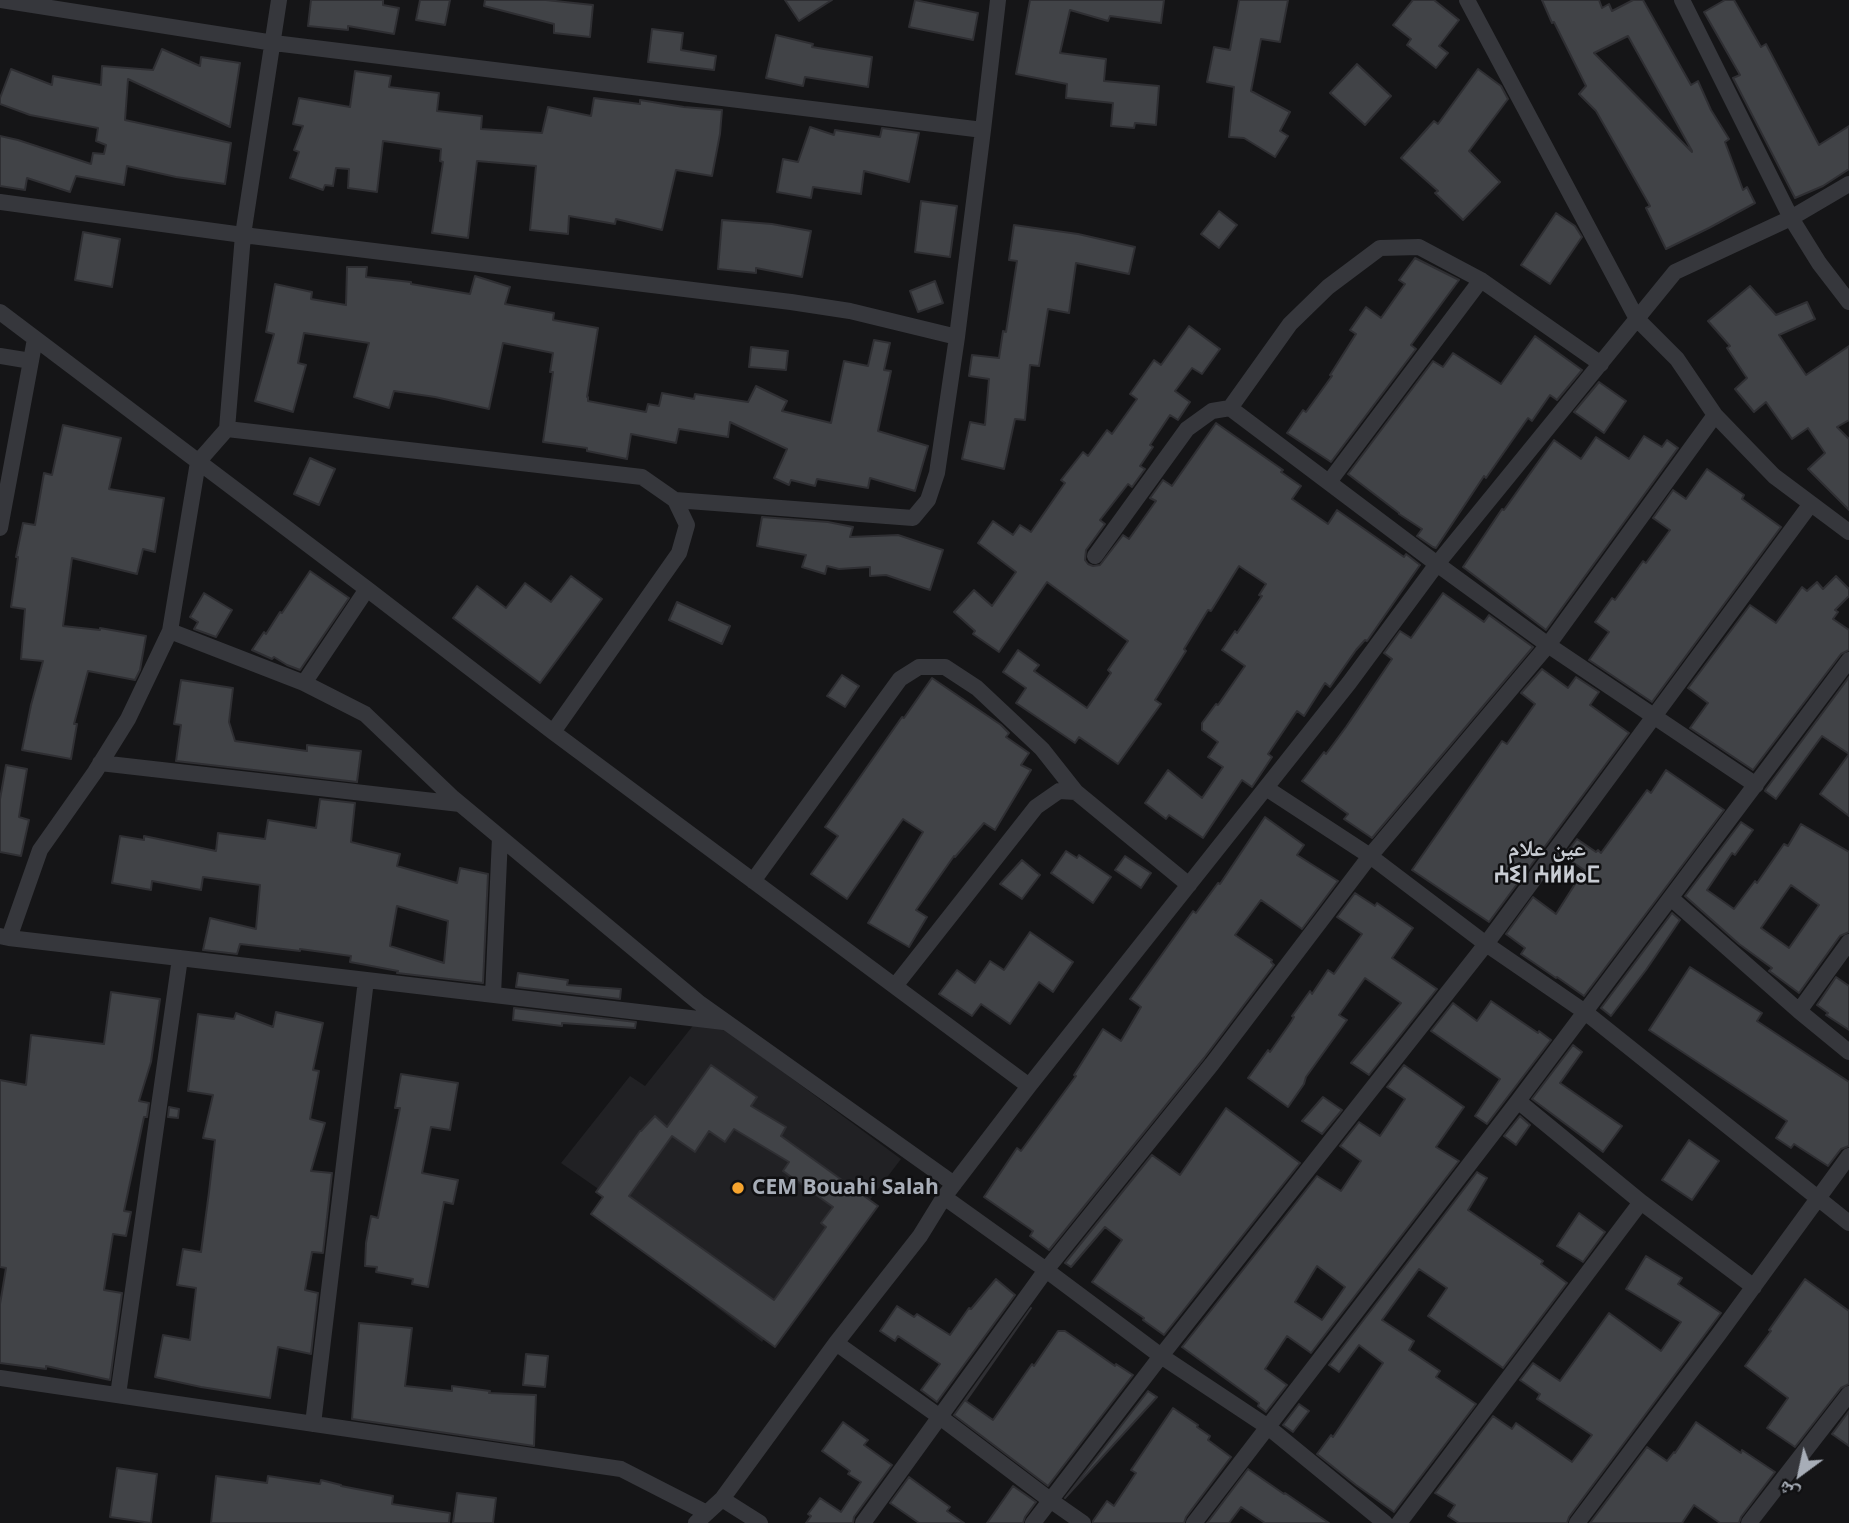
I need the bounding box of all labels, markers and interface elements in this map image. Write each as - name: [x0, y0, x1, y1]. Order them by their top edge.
- district label: عين علام ⵄⵉⵏ ⵄⵍⵍⴰⵎ: [1494, 835, 1600, 889]
- place label: CEM Bouahi Salah: [752, 1175, 939, 1201]
- marker: CEM Bouahi Salah: [730, 1180, 746, 1196]
- north arrow: [1765, 1439, 1835, 1509]
- text: ش: [1773, 1475, 1804, 1508]

